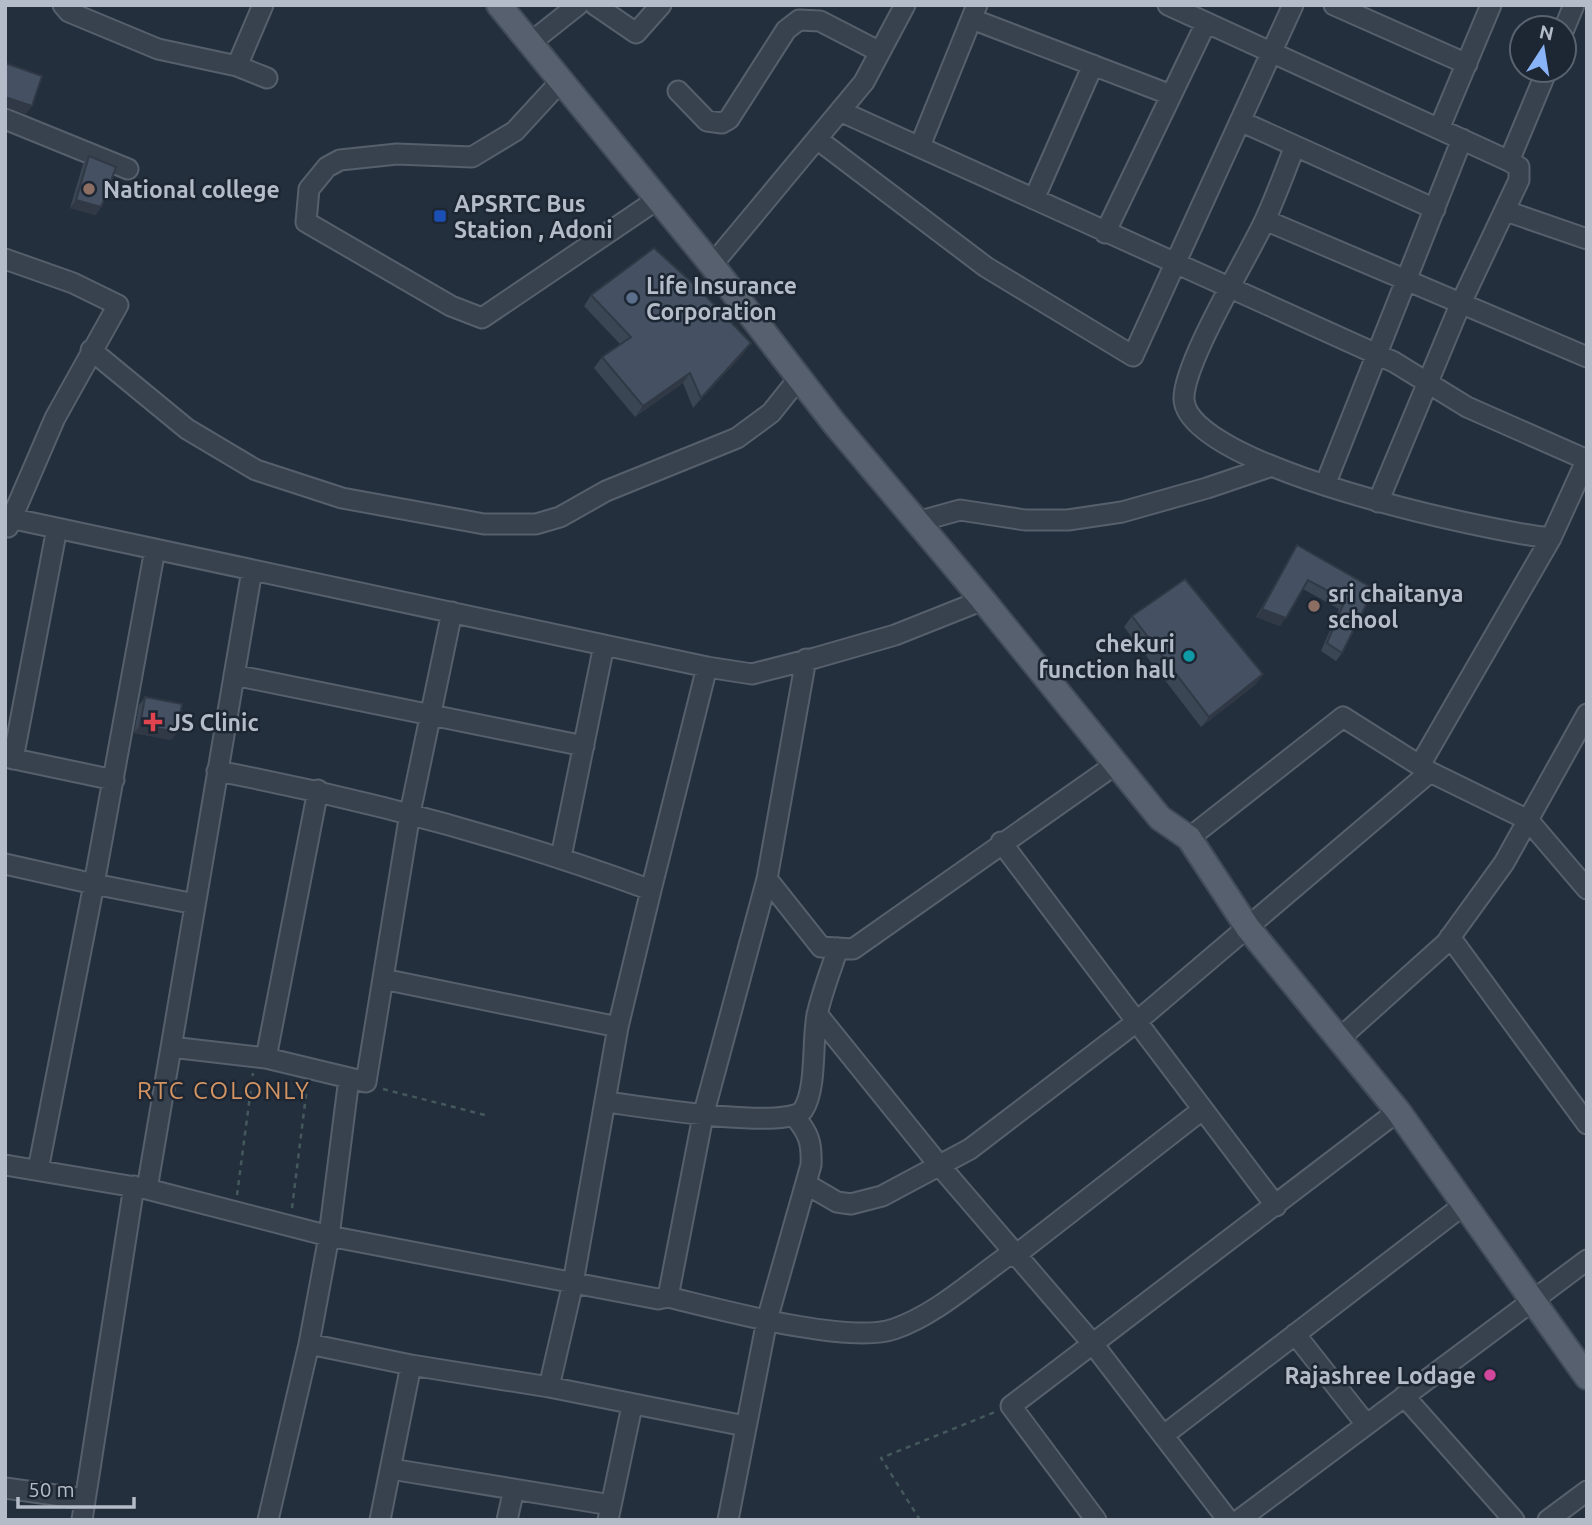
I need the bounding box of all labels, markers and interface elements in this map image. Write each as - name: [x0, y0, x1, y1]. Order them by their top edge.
- north arrow: [1508, 14, 1578, 84]
- text: N: [1537, 20, 1556, 45]
- place label: National college: [103, 177, 280, 202]
- marker: National college: [81, 181, 97, 197]
- place label: APSRTC Bus Station , Adoni: [454, 191, 613, 243]
- marker: APSRTC Bus Station , Adoni: [432, 208, 448, 224]
- place label: Life Insurance Corporation: [646, 273, 797, 324]
- marker: Life Insurance Corporation: [624, 290, 640, 306]
- place label: sri chaitanya school: [1328, 581, 1464, 632]
- marker: sri chaitanya school: [1306, 598, 1322, 614]
- place label: chekuri function hall: [1038, 631, 1175, 682]
- marker: chekuri function hall: [1181, 648, 1197, 664]
- place label: JS Clinic: [169, 710, 259, 735]
- marker: JS Clinic: [143, 712, 163, 732]
- district label: RTC COLONLY: [137, 1077, 311, 1104]
- place label: Rajashree Lodage: [1285, 1363, 1476, 1388]
- marker: Rajashree Lodage: [1482, 1367, 1498, 1383]
- scale bar: [18, 1466, 133, 1510]
- text: 50 m: [28, 1477, 75, 1501]

